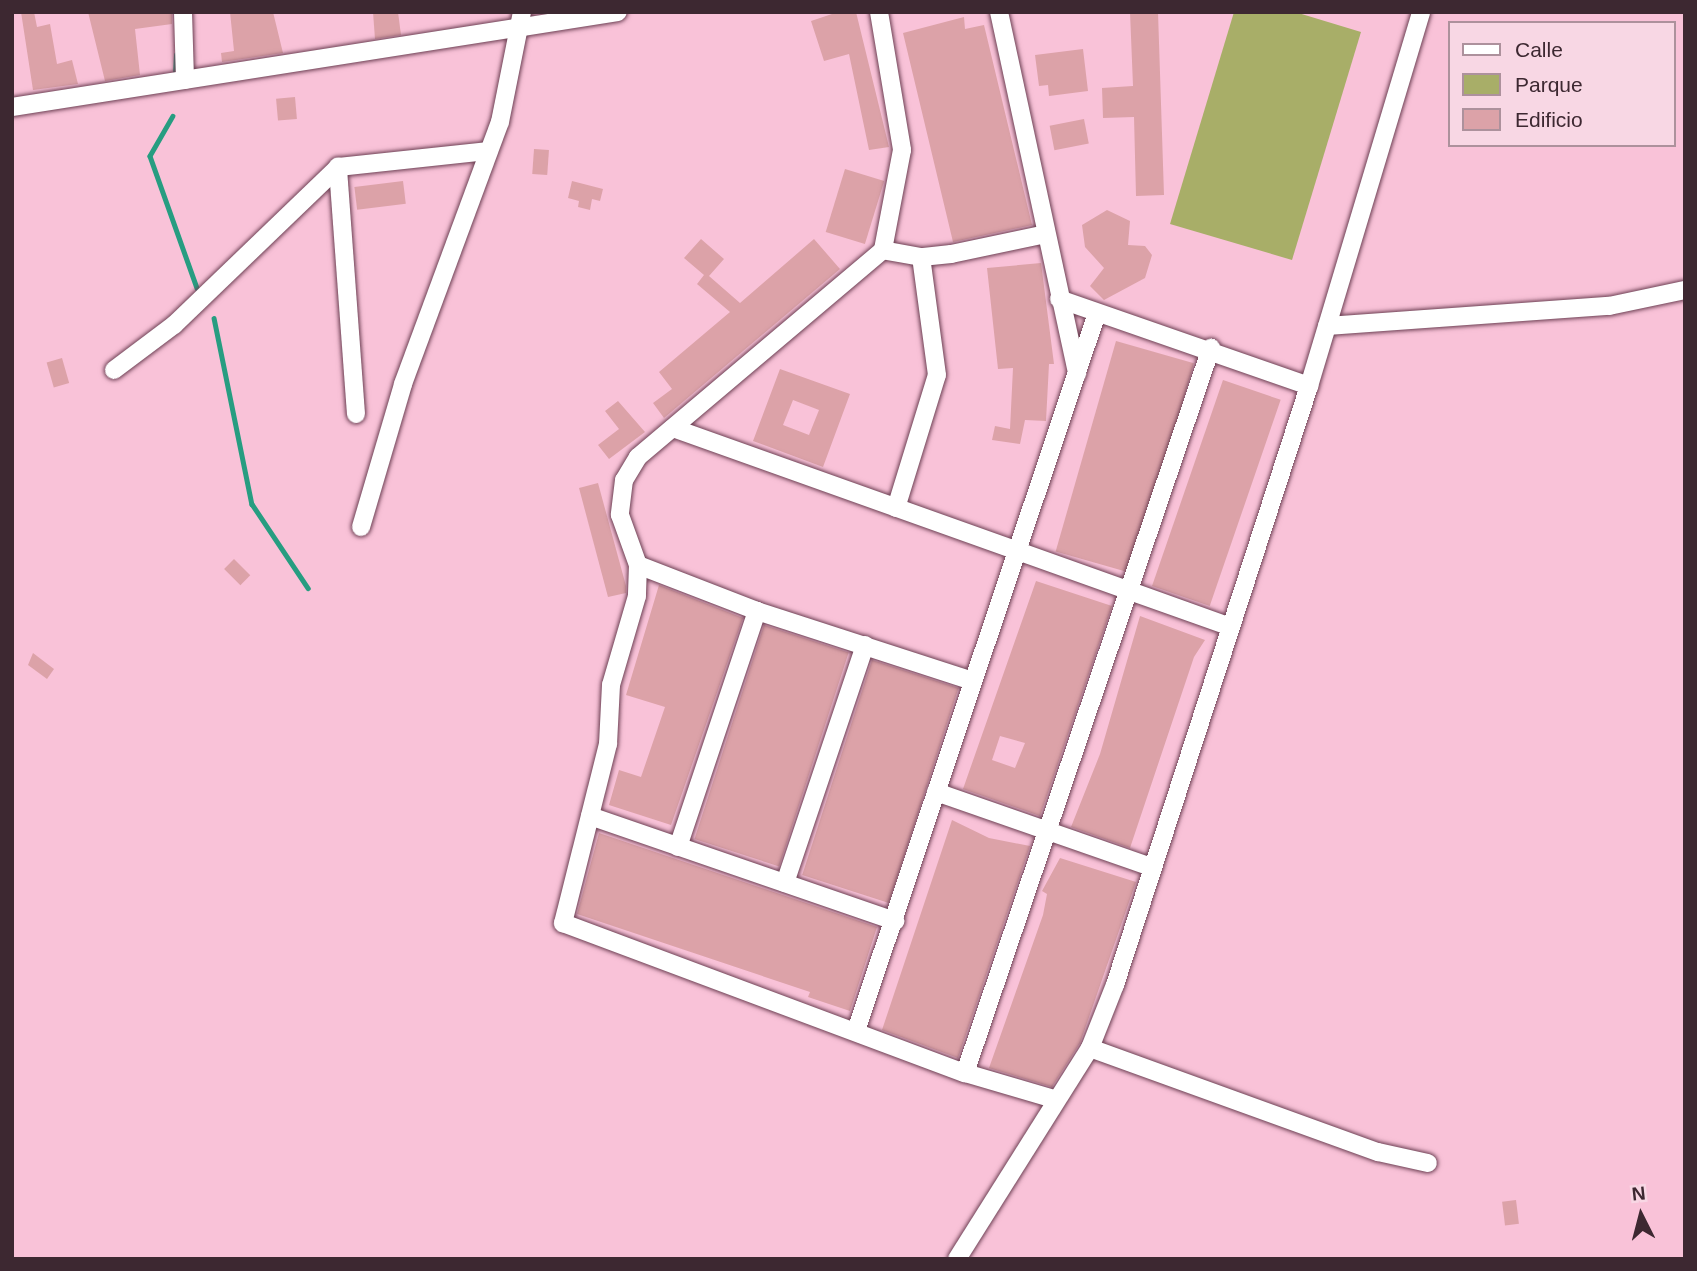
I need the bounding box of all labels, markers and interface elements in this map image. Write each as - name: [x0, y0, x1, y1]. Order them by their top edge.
- legend: [1448, 21, 1676, 147]
- text: Calle: [1515, 38, 1563, 61]
- text: Parque: [1515, 73, 1583, 96]
- text: Edificio: [1515, 108, 1583, 131]
- north arrow: [1606, 1180, 1676, 1250]
- text: N: [1631, 1182, 1647, 1205]

